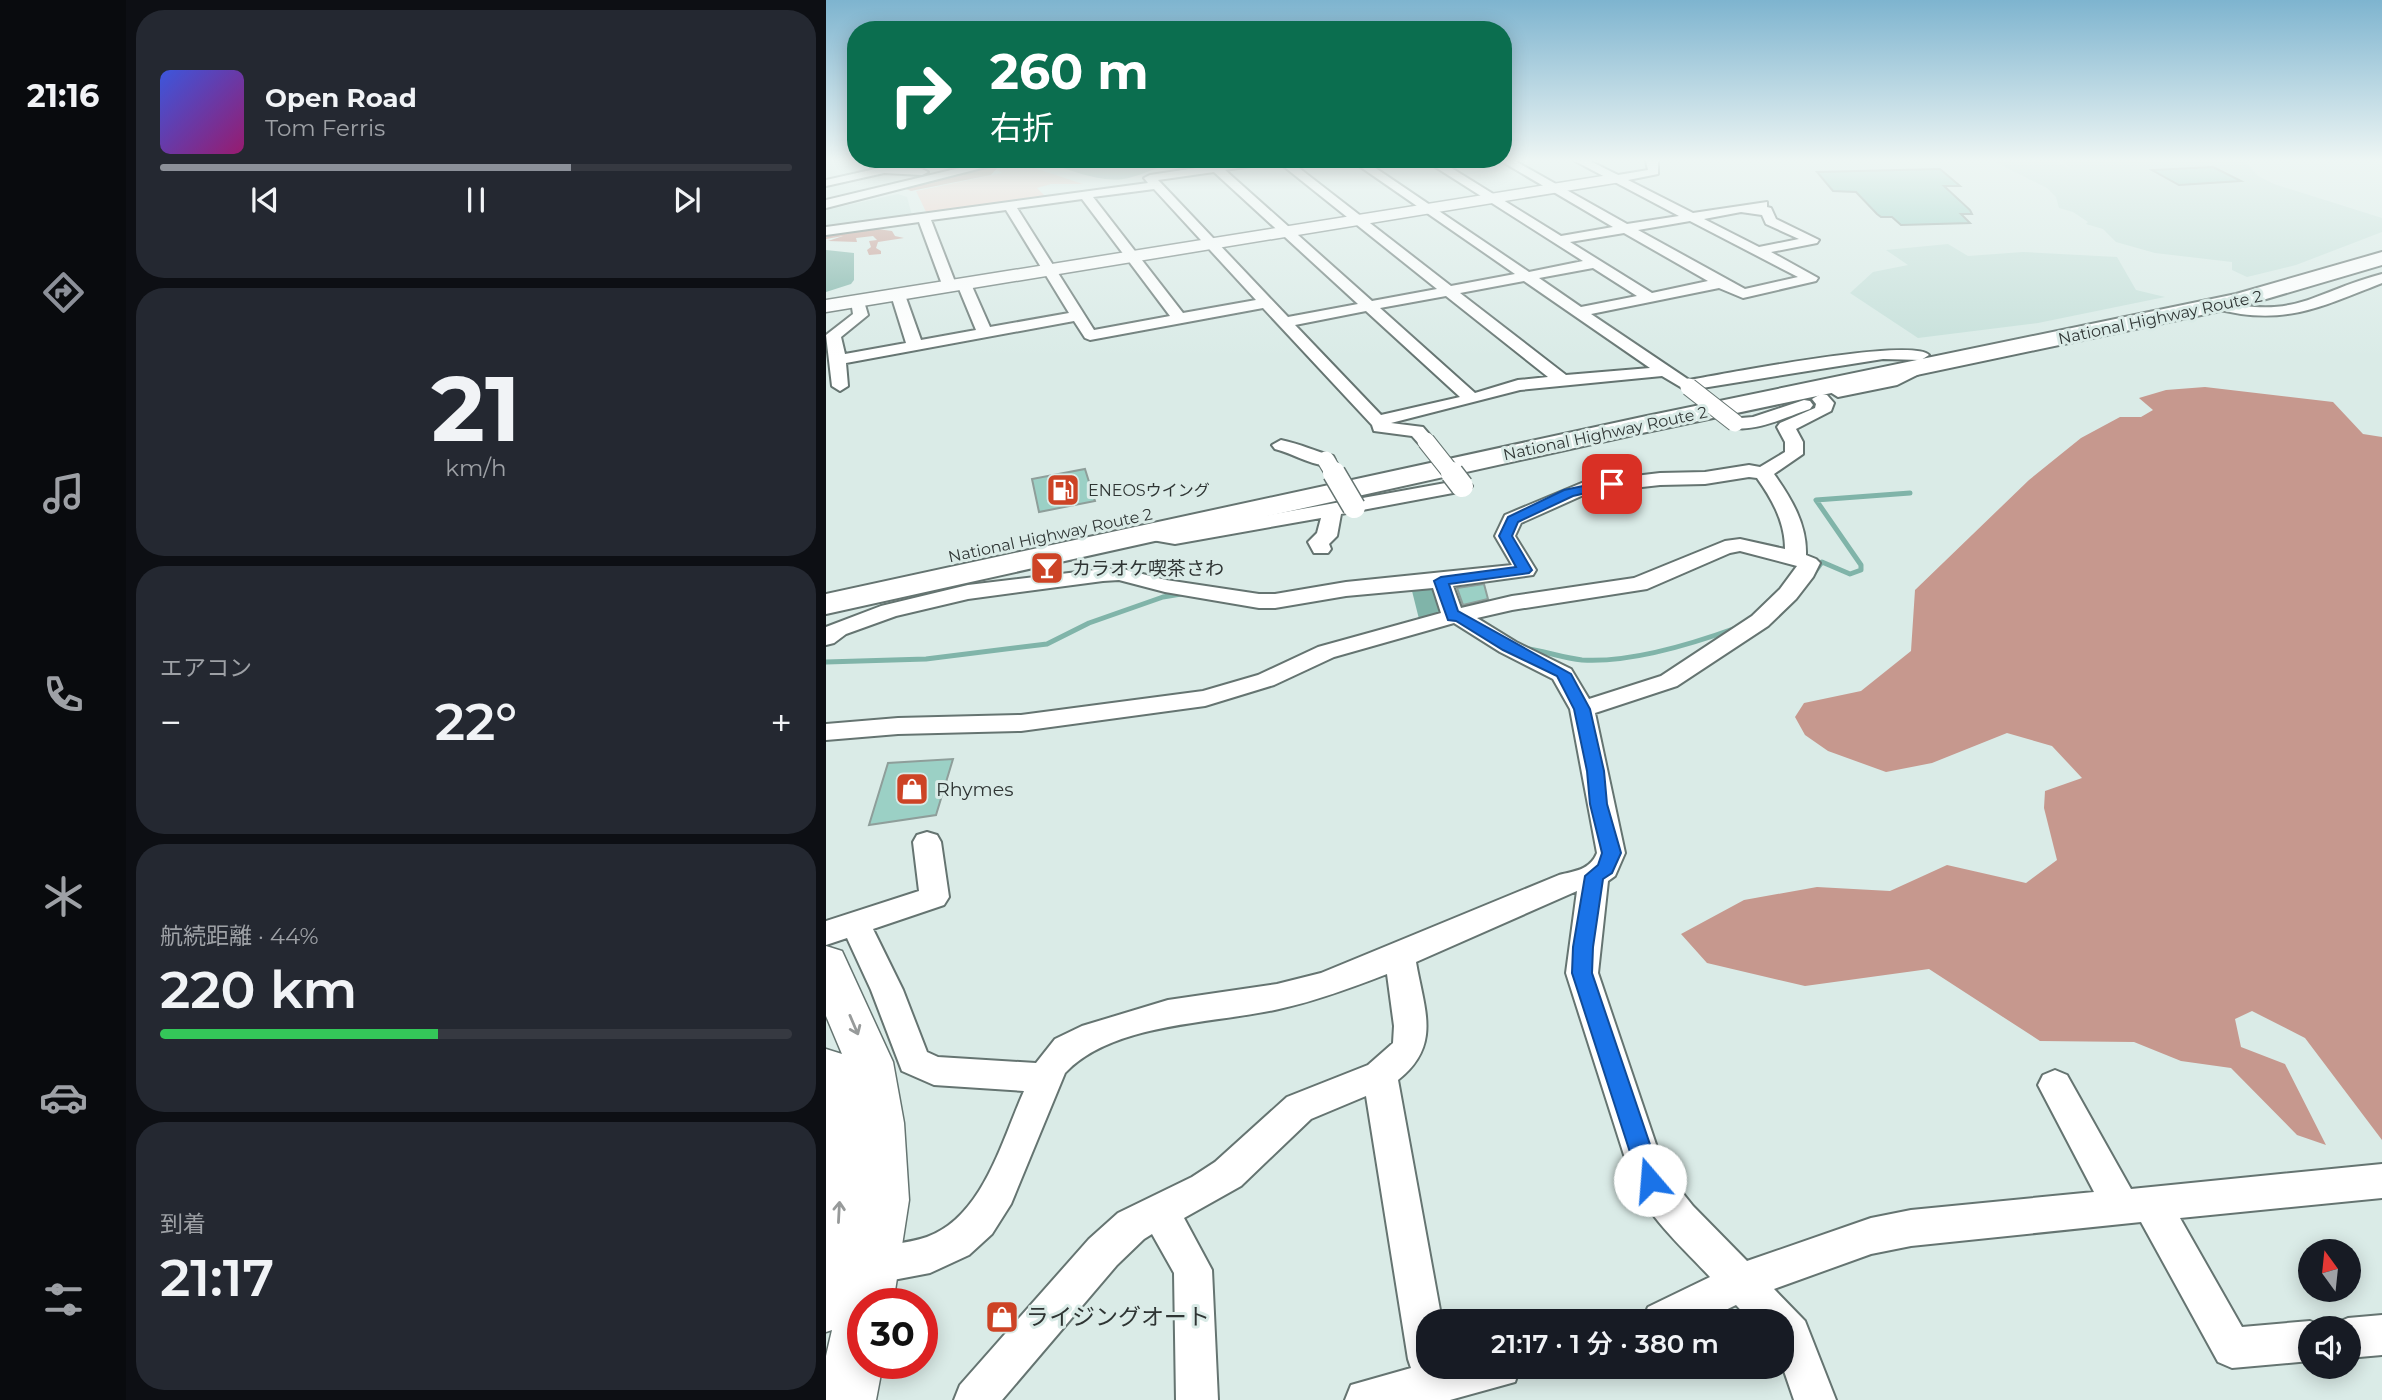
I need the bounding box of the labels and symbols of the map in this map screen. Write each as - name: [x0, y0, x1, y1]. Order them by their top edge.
- street label: National Highway Route 2: [2056, 287, 2264, 348]
- street label: National Highway Route 2: [1501, 403, 1709, 464]
- pin: [1582, 454, 1642, 514]
- fuel station icon: ENEOSウイング: [1044, 471, 1082, 509]
- place label: ENEOSウイング: [1088, 481, 1210, 500]
- street label: National Highway Route 2: [946, 505, 1154, 566]
- bar icon: カラオケ喫茶さわ: [1028, 549, 1066, 587]
- place label: カラオケ喫茶さわ: [1072, 557, 1224, 580]
- shop icon: Rhymes: [893, 770, 931, 808]
- place label: Rhymes: [936, 778, 1013, 801]
- one-way arrow: [848, 1014, 861, 1035]
- position arrow: [1613, 1143, 1687, 1217]
- one-way arrow: [833, 1201, 846, 1224]
- north arrow: [2298, 1239, 2361, 1302]
- speed limit sign: 30: [847, 1288, 938, 1379]
- shop icon: ライジングオート: [983, 1298, 1021, 1336]
- place label: ライジングオート: [1026, 1303, 1210, 1331]

